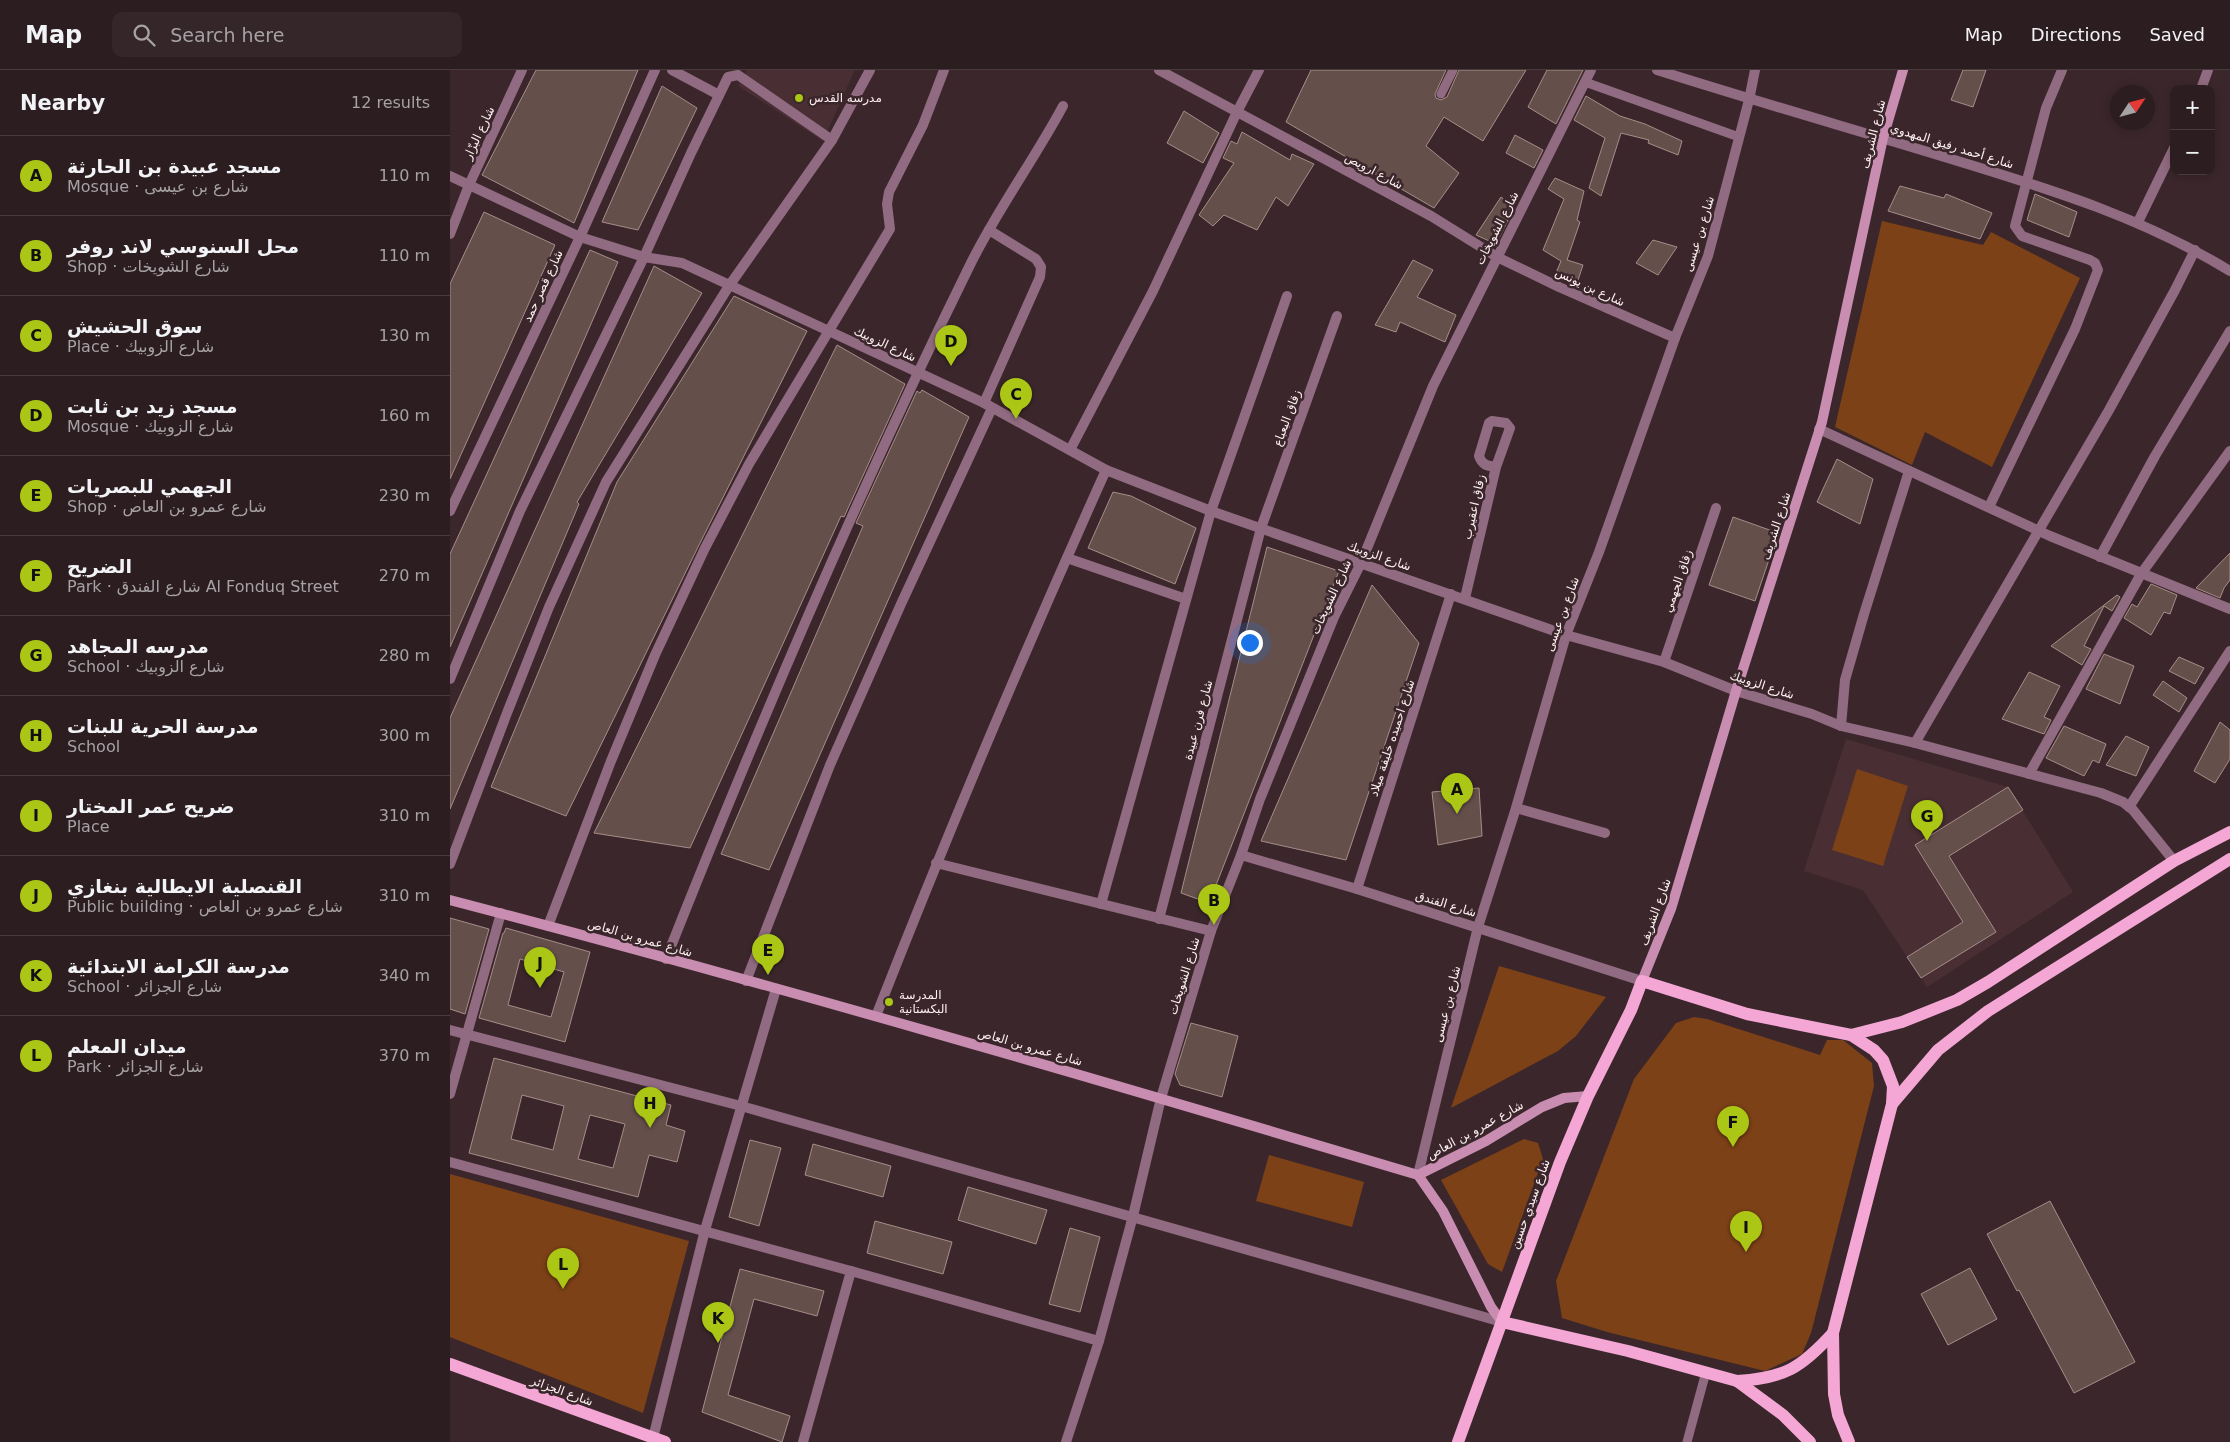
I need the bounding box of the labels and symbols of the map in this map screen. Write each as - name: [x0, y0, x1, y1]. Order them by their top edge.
- north arrow: [2110, 85, 2155, 130]
- place label: مدرسه القدس: [809, 91, 882, 106]
- marker: مدرسه القدس: [793, 92, 805, 104]
- street label: شارع الشريف: [1858, 98, 1889, 170]
- street label: شارع البزّار: [460, 104, 498, 163]
- street label: شارع أحمد رفيق المهدوي: [1888, 120, 2016, 172]
- street label: شارع ارويص: [1342, 150, 1405, 193]
- street label: شارع الشويخات: [1473, 189, 1522, 267]
- street label: شارع بن عيسى: [1681, 195, 1718, 274]
- street label: شارع قصر حمد: [520, 248, 567, 325]
- street label: شارع بن يونس: [1553, 265, 1627, 310]
- street label: شارع الزوبيك: [851, 324, 918, 365]
- pin: D: [935, 325, 967, 366]
- pin: C: [1000, 378, 1032, 419]
- street label: زقاق البعباع: [1270, 388, 1305, 449]
- street label: زقاق اعقيرب: [1460, 473, 1489, 541]
- street label: شارع الشريف: [1758, 490, 1795, 562]
- street label: شارع الزوبيك: [1345, 538, 1413, 574]
- street label: زقاق الجهمي: [1661, 548, 1696, 615]
- street label: شارع الشويخات: [1308, 558, 1355, 637]
- street label: شارع بن عيسى: [1542, 575, 1583, 654]
- your location: [1237, 630, 1263, 656]
- street label: شارع الزوبيك: [1728, 668, 1796, 703]
- street label: شارع فرن عبيدة: [1181, 678, 1216, 762]
- street label: شارع احميده خليفة ميلاد: [1366, 678, 1418, 799]
- pin: A: [1441, 773, 1473, 814]
- pin: G: [1911, 800, 1943, 841]
- street label: شارع الشريف: [1636, 876, 1675, 948]
- pin: B: [1198, 884, 1230, 925]
- street label: شارع الفندق: [1414, 888, 1478, 921]
- street label: شارع عمرو بن العاص: [586, 916, 694, 961]
- pin: E: [752, 934, 784, 975]
- street label: شارع الشويخات: [1166, 935, 1203, 1017]
- pin: J: [524, 947, 556, 988]
- street label: شارع بن عيسى: [1431, 964, 1464, 1044]
- place label: المدرسة البكستانية: [899, 988, 948, 1016]
- marker: المدرسة البكستانية: [883, 996, 895, 1008]
- street label: شارع عمرو بن العاص: [976, 1025, 1084, 1070]
- pin: H: [634, 1087, 666, 1128]
- street label: شارع عمرو بن العاص: [1424, 1098, 1526, 1163]
- pin: F: [1717, 1106, 1749, 1147]
- street label: شارع سيدي حسين: [1507, 1157, 1554, 1251]
- pin: I: [1730, 1211, 1762, 1252]
- pin: L: [547, 1248, 579, 1289]
- pin: K: [702, 1302, 734, 1343]
- street label: شارع الجزائر: [528, 1373, 595, 1410]

